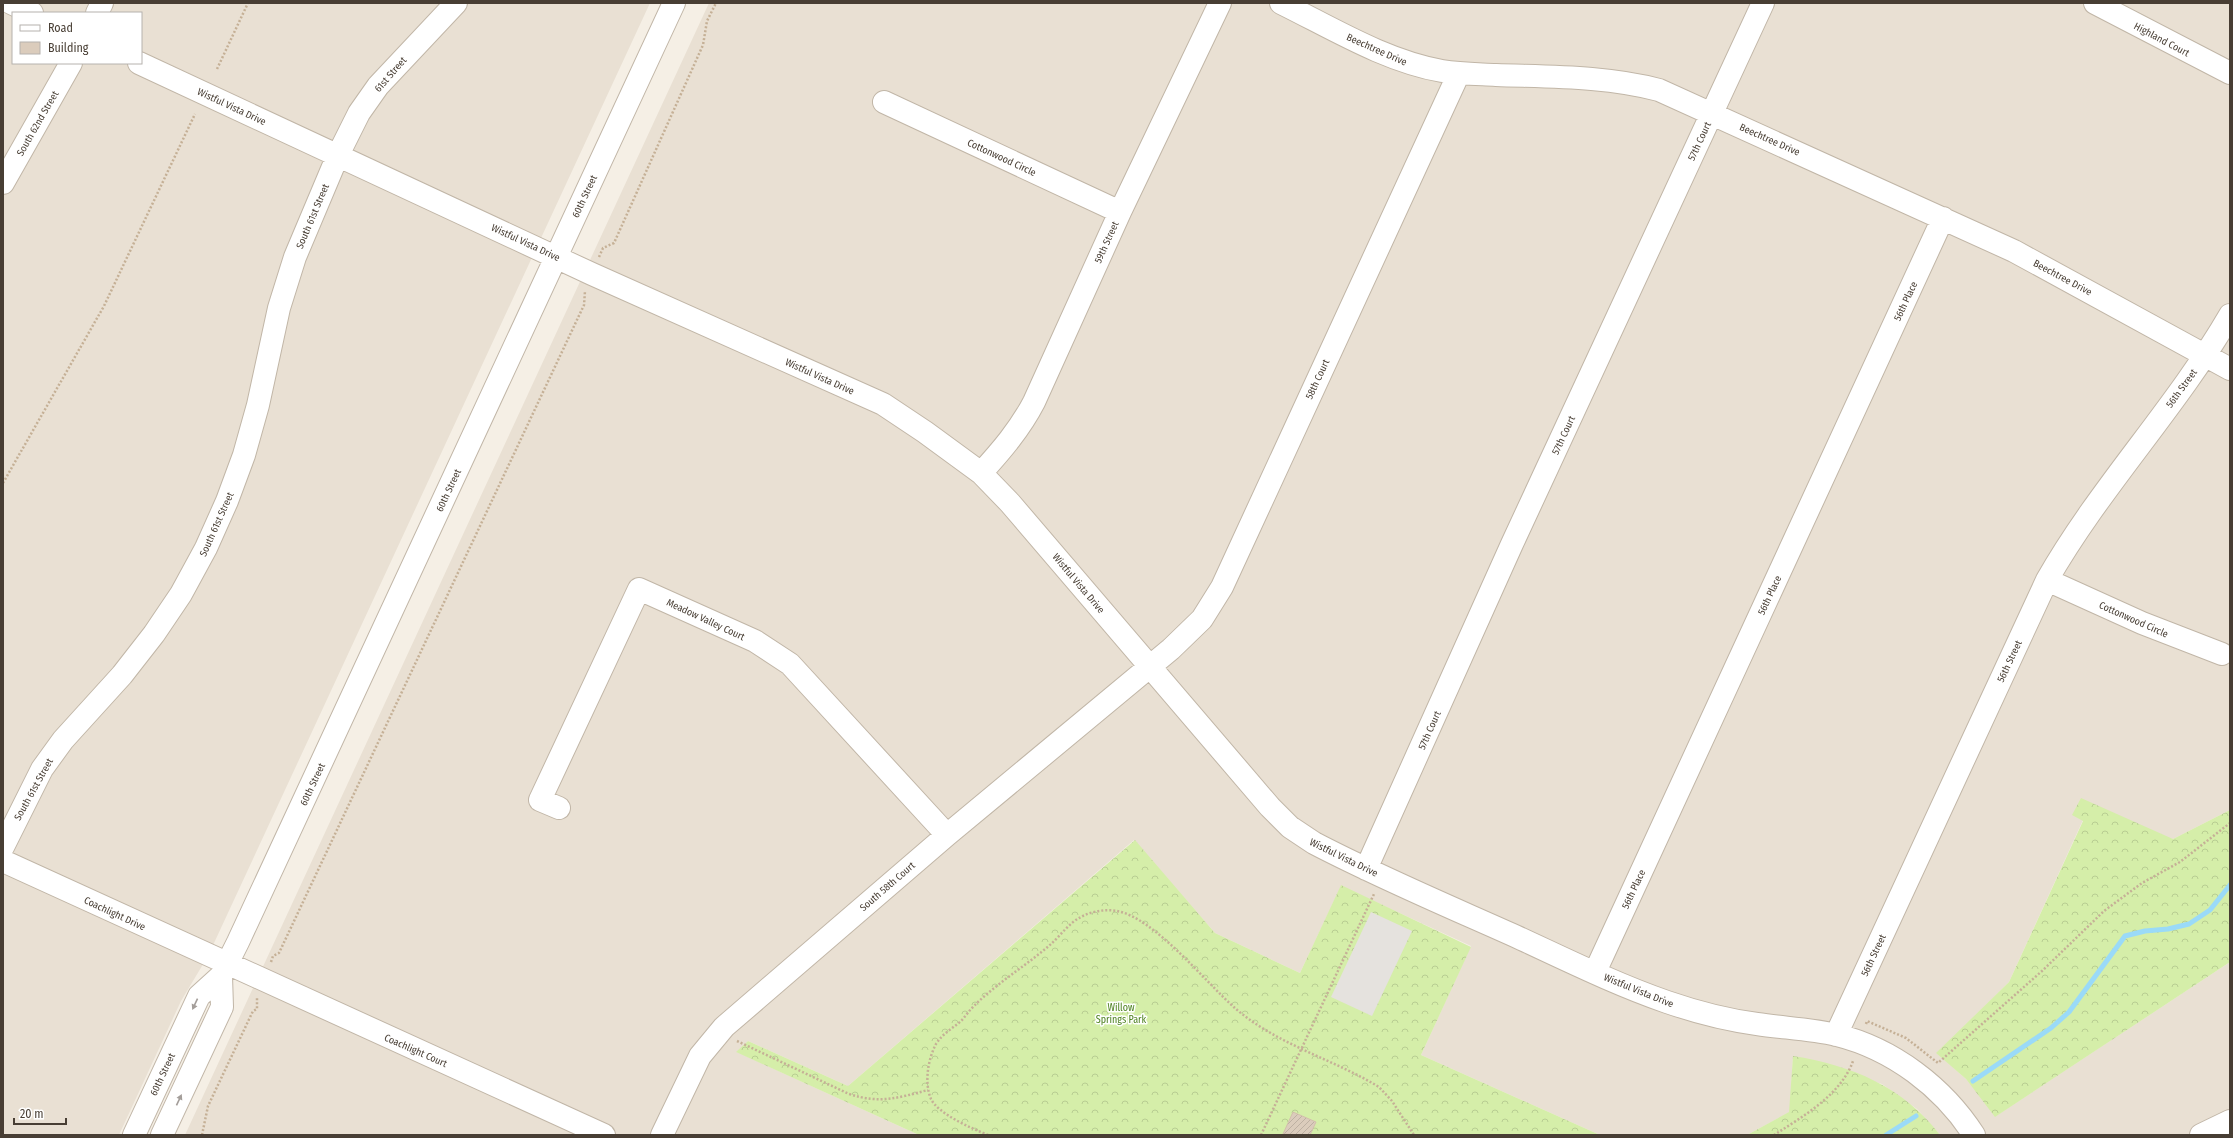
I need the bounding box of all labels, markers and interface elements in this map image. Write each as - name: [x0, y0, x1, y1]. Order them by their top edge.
- legend: [12, 12, 142, 64]
- street label: Highland Court: [2132, 20, 2192, 60]
- text: Road: [48, 21, 73, 35]
- street label: Beechtree Drive: [1345, 31, 1409, 69]
- text: Building: [48, 41, 89, 55]
- street label: 61st Street: [372, 54, 410, 95]
- street label: Wistful Vista Drive: [195, 86, 268, 128]
- street label: South 62nd Street: [14, 88, 62, 158]
- street label: 57th Court: [1686, 119, 1714, 163]
- street label: Beechtree Drive: [1738, 121, 1802, 159]
- street label: Cottonwood Circle: [965, 137, 1038, 179]
- street label: 60th Street: [570, 173, 600, 220]
- street label: South 61st Street: [294, 182, 332, 251]
- street label: 59th Street: [1092, 219, 1122, 265]
- street label: Wistful Vista Drive: [489, 222, 562, 264]
- street label: Beechtree Drive: [2031, 257, 2094, 298]
- street label: 56th Place: [1892, 280, 1920, 323]
- street label: Wistful Vista Drive: [783, 356, 856, 398]
- street label: 58th Court: [1303, 357, 1333, 401]
- street label: 56th Street: [2164, 366, 2200, 410]
- street label: 57th Court: [1550, 413, 1578, 457]
- street label: 60th Street: [434, 467, 464, 514]
- street label: South 61st Street: [197, 490, 237, 558]
- street label: Wistful Vista Drive: [1050, 551, 1107, 616]
- street label: 56th Place: [1756, 574, 1784, 617]
- street label: Meadow Valley Court: [665, 597, 747, 644]
- street label: Cottonwood Circle: [2097, 599, 2170, 641]
- street label: 56th Street: [1995, 638, 2025, 684]
- street label: 57th Court: [1416, 708, 1444, 752]
- street label: South 61st Street: [12, 756, 56, 823]
- street label: 60th Street: [298, 761, 328, 808]
- street label: Wistful Vista Drive: [1308, 836, 1380, 880]
- street label: South 58th Court: [858, 859, 918, 914]
- street label: 56th Place: [1620, 868, 1648, 911]
- street label: Coachlight Drive: [82, 894, 147, 933]
- street label: 56th Street: [1859, 932, 1889, 978]
- street label: Wistful Vista Drive: [1602, 971, 1675, 1010]
- one-way arrow: [192, 999, 198, 1010]
- park label: Willow Springs Park: [1096, 1002, 1147, 1026]
- street label: Coachlight Court: [382, 1032, 449, 1070]
- street label: 60th Street: [148, 1051, 178, 1098]
- one-way arrow: [176, 1094, 182, 1105]
- scale bar: [14, 1100, 66, 1126]
- text: 20 m: [20, 1107, 44, 1121]

